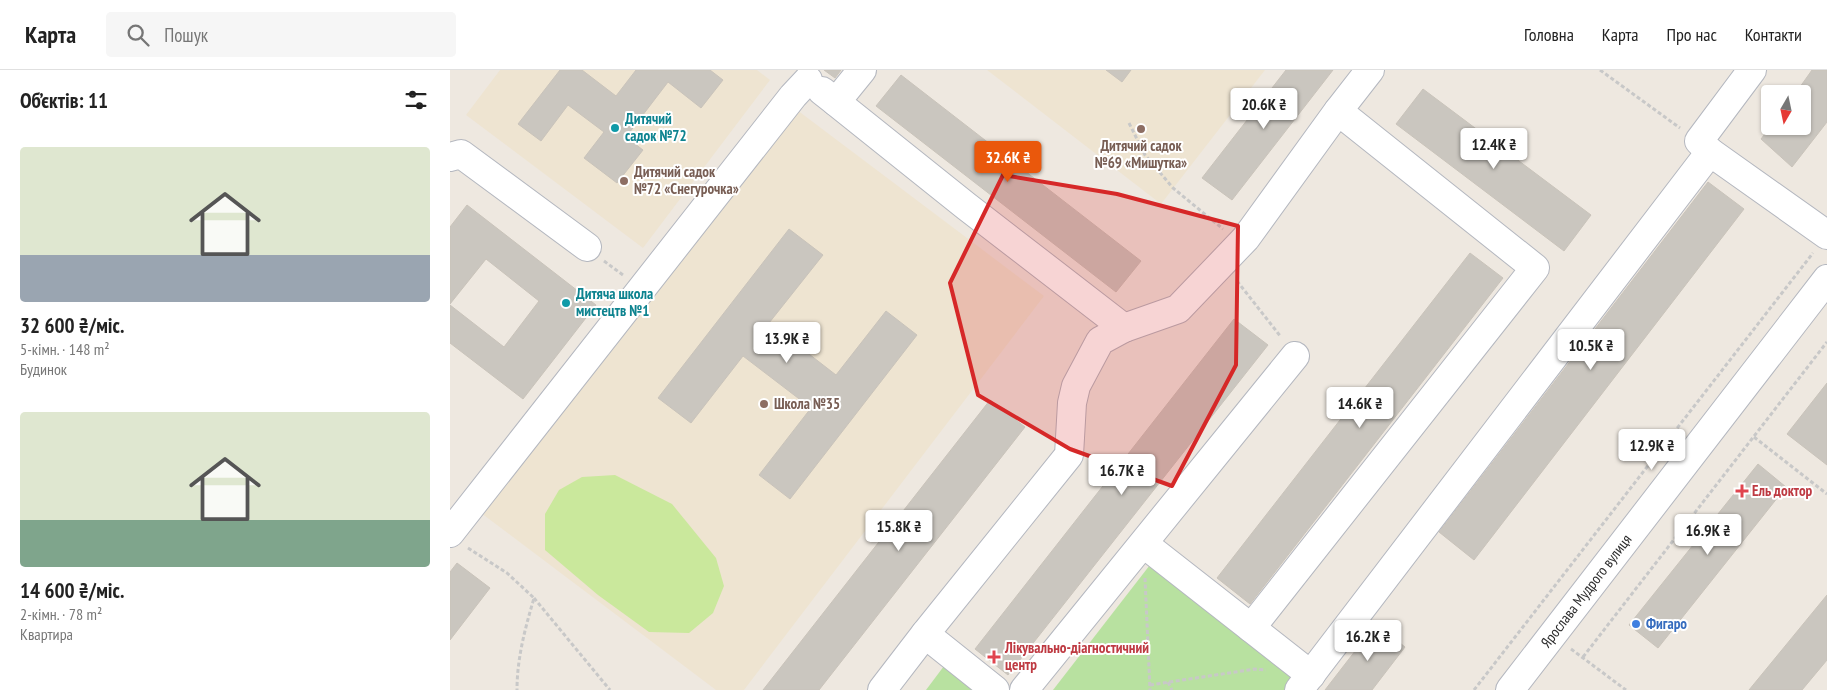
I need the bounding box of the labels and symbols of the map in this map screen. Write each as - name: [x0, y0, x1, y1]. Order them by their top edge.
- north arrow: [1761, 85, 1811, 135]
- pin: 20.6K ₴: [1218, 88, 1310, 130]
- place label: Дитячий садок №72: [625, 109, 687, 145]
- marker: Дитячий садок №72: [609, 122, 621, 134]
- marker: Дитячий садок №69 «Мишутка»: [1135, 123, 1147, 135]
- pin: 12.4K ₴: [1448, 128, 1540, 170]
- place label: Дитячий садок №69 «Мишутка»: [1095, 136, 1187, 172]
- pin: 32.6K ₴: [962, 140, 1054, 183]
- place label: Дитячий садок №72 «Снегурочка»: [634, 162, 739, 198]
- marker: Дитячий садок №72 «Снегурочка»: [618, 175, 630, 187]
- place label: Дитяча школа мистецтв №1: [576, 284, 653, 320]
- marker: Дитяча школа мистецтв №1: [560, 297, 572, 309]
- pin: 13.9K ₴: [741, 322, 833, 364]
- pin: 10.5K ₴: [1545, 328, 1637, 371]
- pin: 14.6K ₴: [1314, 386, 1406, 429]
- place label: Школа №35: [774, 394, 840, 413]
- marker: Школа №35: [758, 398, 770, 410]
- pin: 12.9K ₴: [1606, 428, 1698, 471]
- pin: 16.7K ₴: [1076, 454, 1168, 496]
- place label: Ель доктор: [1752, 481, 1813, 500]
- marker: Ель доктор: [1736, 485, 1748, 497]
- pin: 15.8K ₴: [853, 510, 945, 552]
- pin: 16.9K ₴: [1662, 514, 1754, 556]
- street label: Ярослава Мудрого вулиця: [1536, 530, 1636, 651]
- place label: Фигаро: [1646, 614, 1687, 633]
- marker: Фигаро: [1630, 618, 1642, 630]
- pin: 16.2K ₴: [1322, 620, 1414, 662]
- place label: Лікувально-діагностичний центр: [1004, 638, 1149, 674]
- marker: Лікувально-діагностичний центр: [987, 650, 1001, 664]

